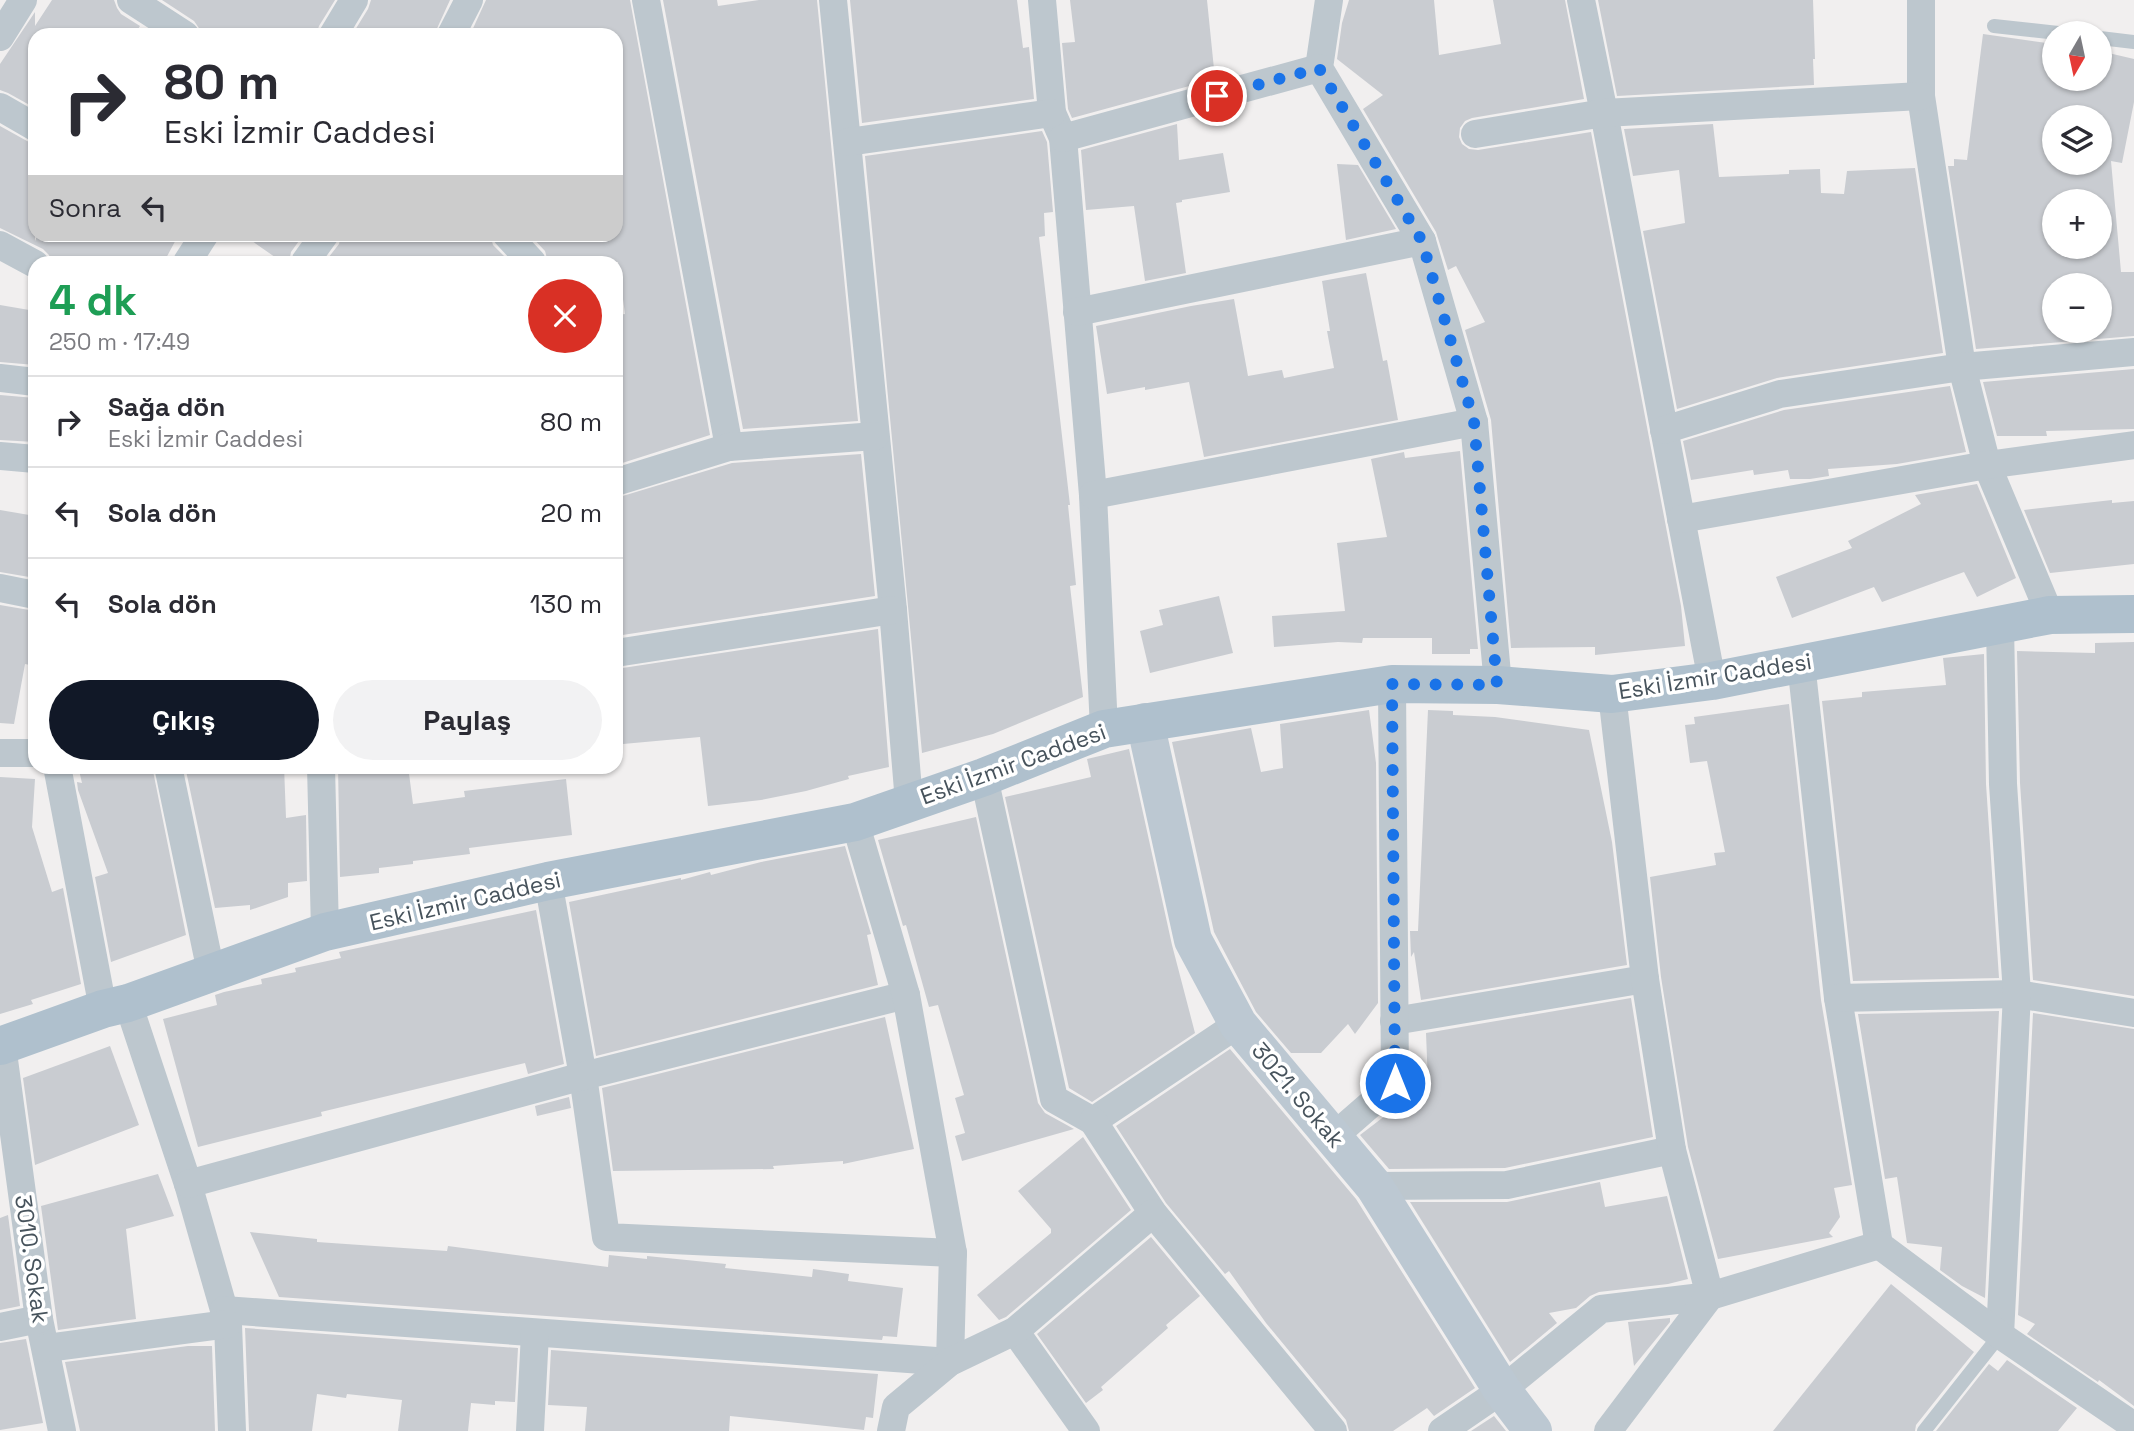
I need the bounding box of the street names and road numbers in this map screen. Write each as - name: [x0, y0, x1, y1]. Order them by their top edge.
- street label: Eski İzmir Caddesi: [1616, 646, 1814, 706]
- street label: Eski İzmir Caddesi: [916, 717, 1110, 811]
- street label: Eski İzmir Caddesi: [366, 864, 564, 938]
- street label: 3021. Sokak: [1245, 1036, 1351, 1154]
- street label: 3010. Sokak: [8, 1193, 56, 1325]

